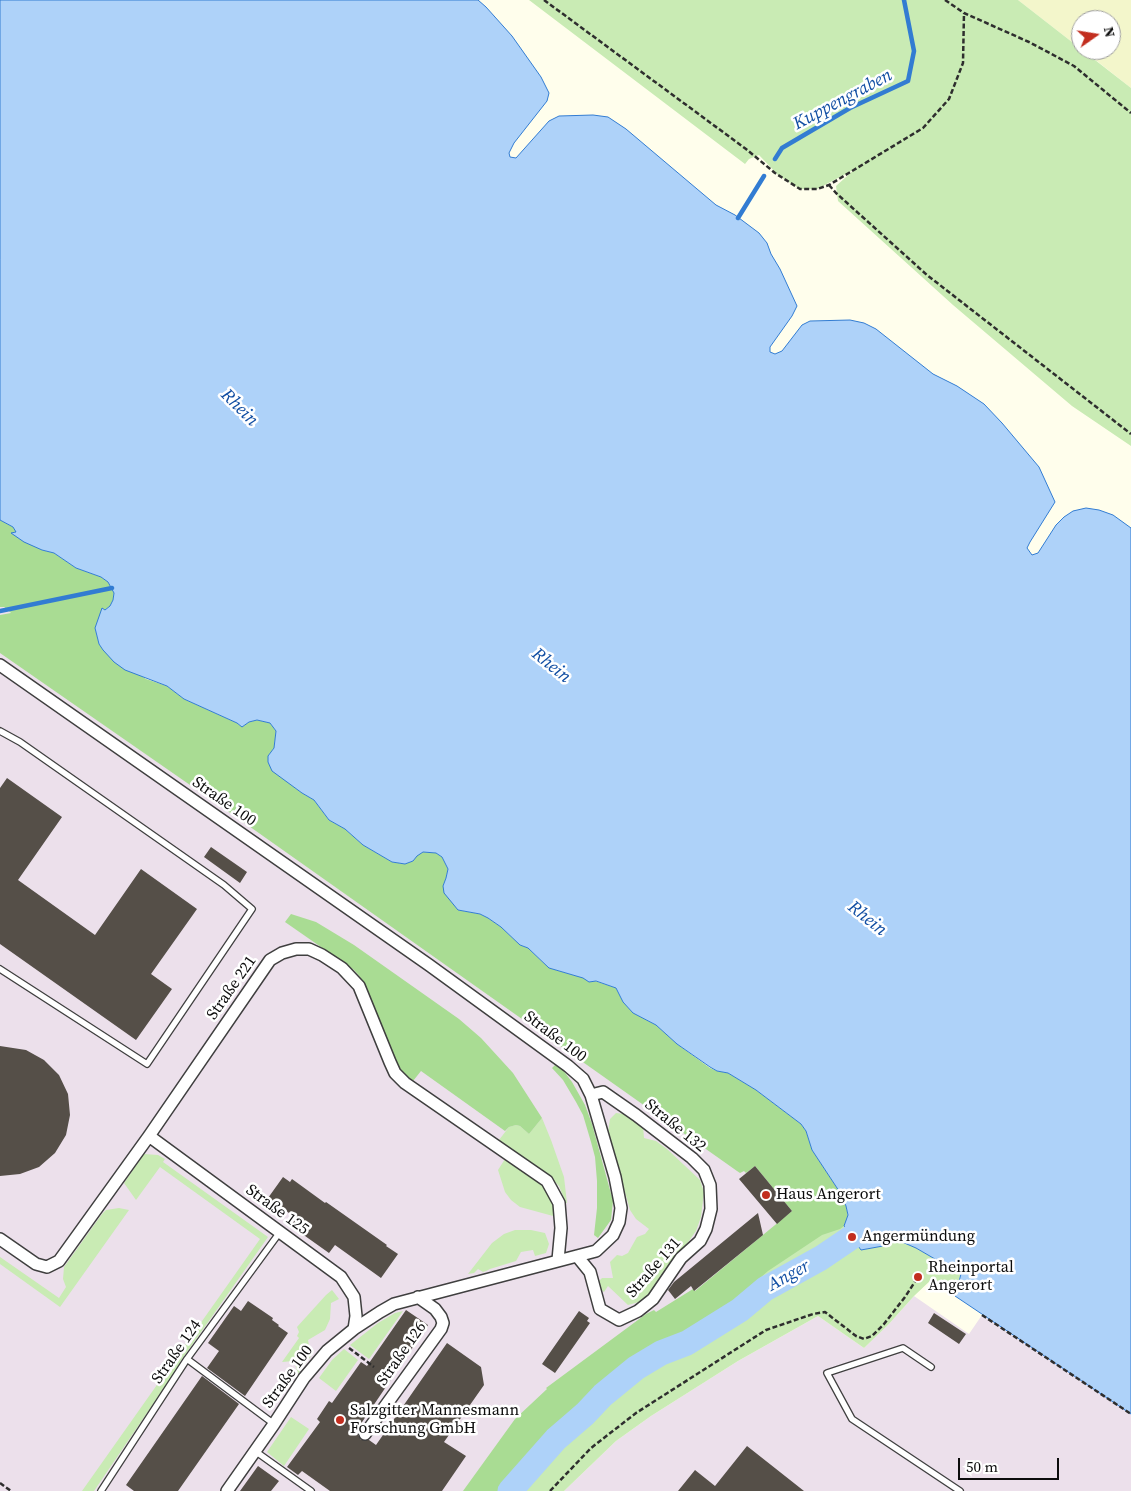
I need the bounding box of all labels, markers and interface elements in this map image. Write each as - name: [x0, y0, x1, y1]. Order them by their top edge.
- north arrow: [1071, 10, 1121, 60]
- text: N: [1099, 25, 1121, 39]
- water label: Kuppengraben: [790, 65, 896, 135]
- water label: Rhein: [216, 385, 262, 431]
- water label: Rhein: [527, 644, 575, 688]
- street label: Straße 100: [188, 773, 260, 831]
- water label: Rhein: [843, 897, 891, 941]
- street label: Straße 221: [203, 952, 261, 1024]
- street label: Straße 100: [520, 1007, 590, 1067]
- street label: Straße 132: [640, 1095, 710, 1157]
- street label: Straße 125: [242, 1181, 312, 1239]
- place label: Haus Angerort: [776, 1185, 881, 1205]
- marker: Haus Angerort: [760, 1189, 772, 1201]
- place label: Angermündung: [862, 1227, 975, 1247]
- marker: Angermündung: [846, 1231, 858, 1243]
- street label: Straße 131: [623, 1234, 685, 1302]
- water label: Anger: [764, 1256, 814, 1296]
- place label: Rheinportal Angerort: [928, 1258, 1014, 1296]
- marker: Rheinportal Angerort: [912, 1271, 924, 1283]
- street label: Straße 124: [148, 1316, 206, 1388]
- street label: Straße 126: [373, 1318, 431, 1390]
- street label: Straße 100: [259, 1342, 317, 1412]
- place label: Salzgitter Mannesmann Forschung GmbH: [350, 1401, 519, 1439]
- marker: Salzgitter Mannesmann Forschung GmbH: [334, 1414, 346, 1426]
- scale bar: [961, 1448, 1062, 1480]
- text: 50 m: [966, 1456, 998, 1477]

